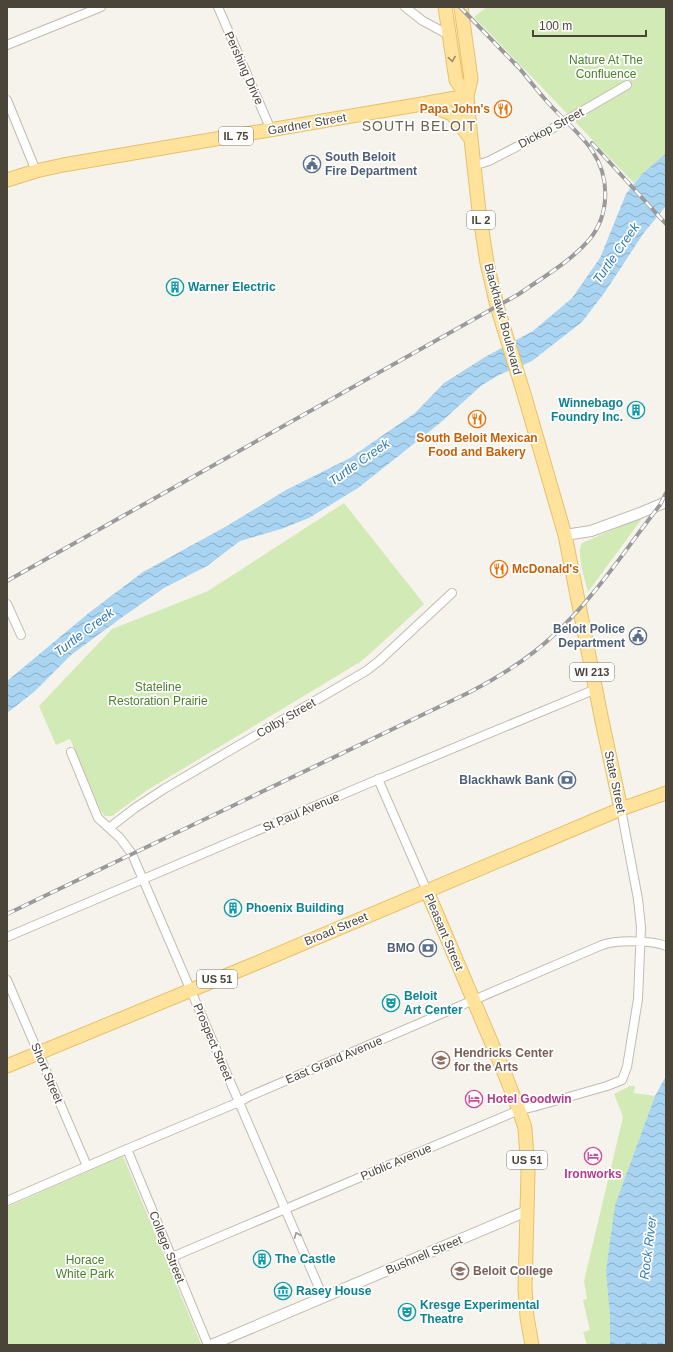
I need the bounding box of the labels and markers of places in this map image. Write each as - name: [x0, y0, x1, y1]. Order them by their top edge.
- restaurant icon: Papa John's: [493, 99, 513, 119]
- place label: Papa John's: [420, 102, 490, 116]
- place label: South Beloit Fire Department: [325, 150, 417, 178]
- public building icon: South Beloit Fire Department: [302, 154, 322, 174]
- building icon: Warner Electric: [165, 277, 185, 297]
- place label: Warner Electric: [188, 280, 276, 294]
- place label: Winnebago Foundry Inc.: [551, 396, 623, 424]
- building icon: Winnebago Foundry Inc.: [626, 400, 646, 420]
- restaurant icon: South Beloit Mexican Food and Bakery: [467, 409, 487, 429]
- place label: South Beloit Mexican Food and Bakery: [416, 431, 538, 459]
- restaurant icon: McDonald's: [489, 559, 509, 579]
- place label: McDonald's: [512, 562, 579, 576]
- place label: Beloit Police Department: [553, 622, 625, 650]
- public building icon: Beloit Police Department: [628, 626, 648, 646]
- bank icon: Blackhawk Bank: [557, 770, 577, 790]
- place label: Blackhawk Bank: [459, 773, 554, 787]
- building icon: Phoenix Building: [223, 898, 243, 918]
- place label: Phoenix Building: [246, 901, 344, 915]
- bank icon: BMO: [418, 938, 438, 958]
- place label: BMO: [387, 941, 415, 955]
- place label: Beloit Art Center: [404, 989, 463, 1017]
- theatre icon: Beloit Art Center: [381, 993, 401, 1013]
- place label: Hendricks Center for the Arts: [454, 1046, 554, 1074]
- school or university icon: Hendricks Center for the Arts: [431, 1050, 451, 1070]
- hotel icon: Hotel Goodwin: [464, 1089, 484, 1109]
- place label: Hotel Goodwin: [487, 1092, 572, 1106]
- hotel icon: Ironworks: [583, 1146, 603, 1166]
- place label: Ironworks: [564, 1167, 622, 1181]
- building icon: The Castle: [252, 1249, 272, 1269]
- place label: The Castle: [275, 1252, 336, 1266]
- school or university icon: Beloit College: [450, 1261, 470, 1281]
- place label: Beloit College: [473, 1264, 553, 1278]
- museum icon: Rasey House: [273, 1281, 293, 1301]
- place label: Rasey House: [296, 1284, 372, 1298]
- place label: Kresge Experimental Theatre: [420, 1298, 539, 1326]
- theatre icon: Kresge Experimental Theatre: [397, 1302, 417, 1322]

